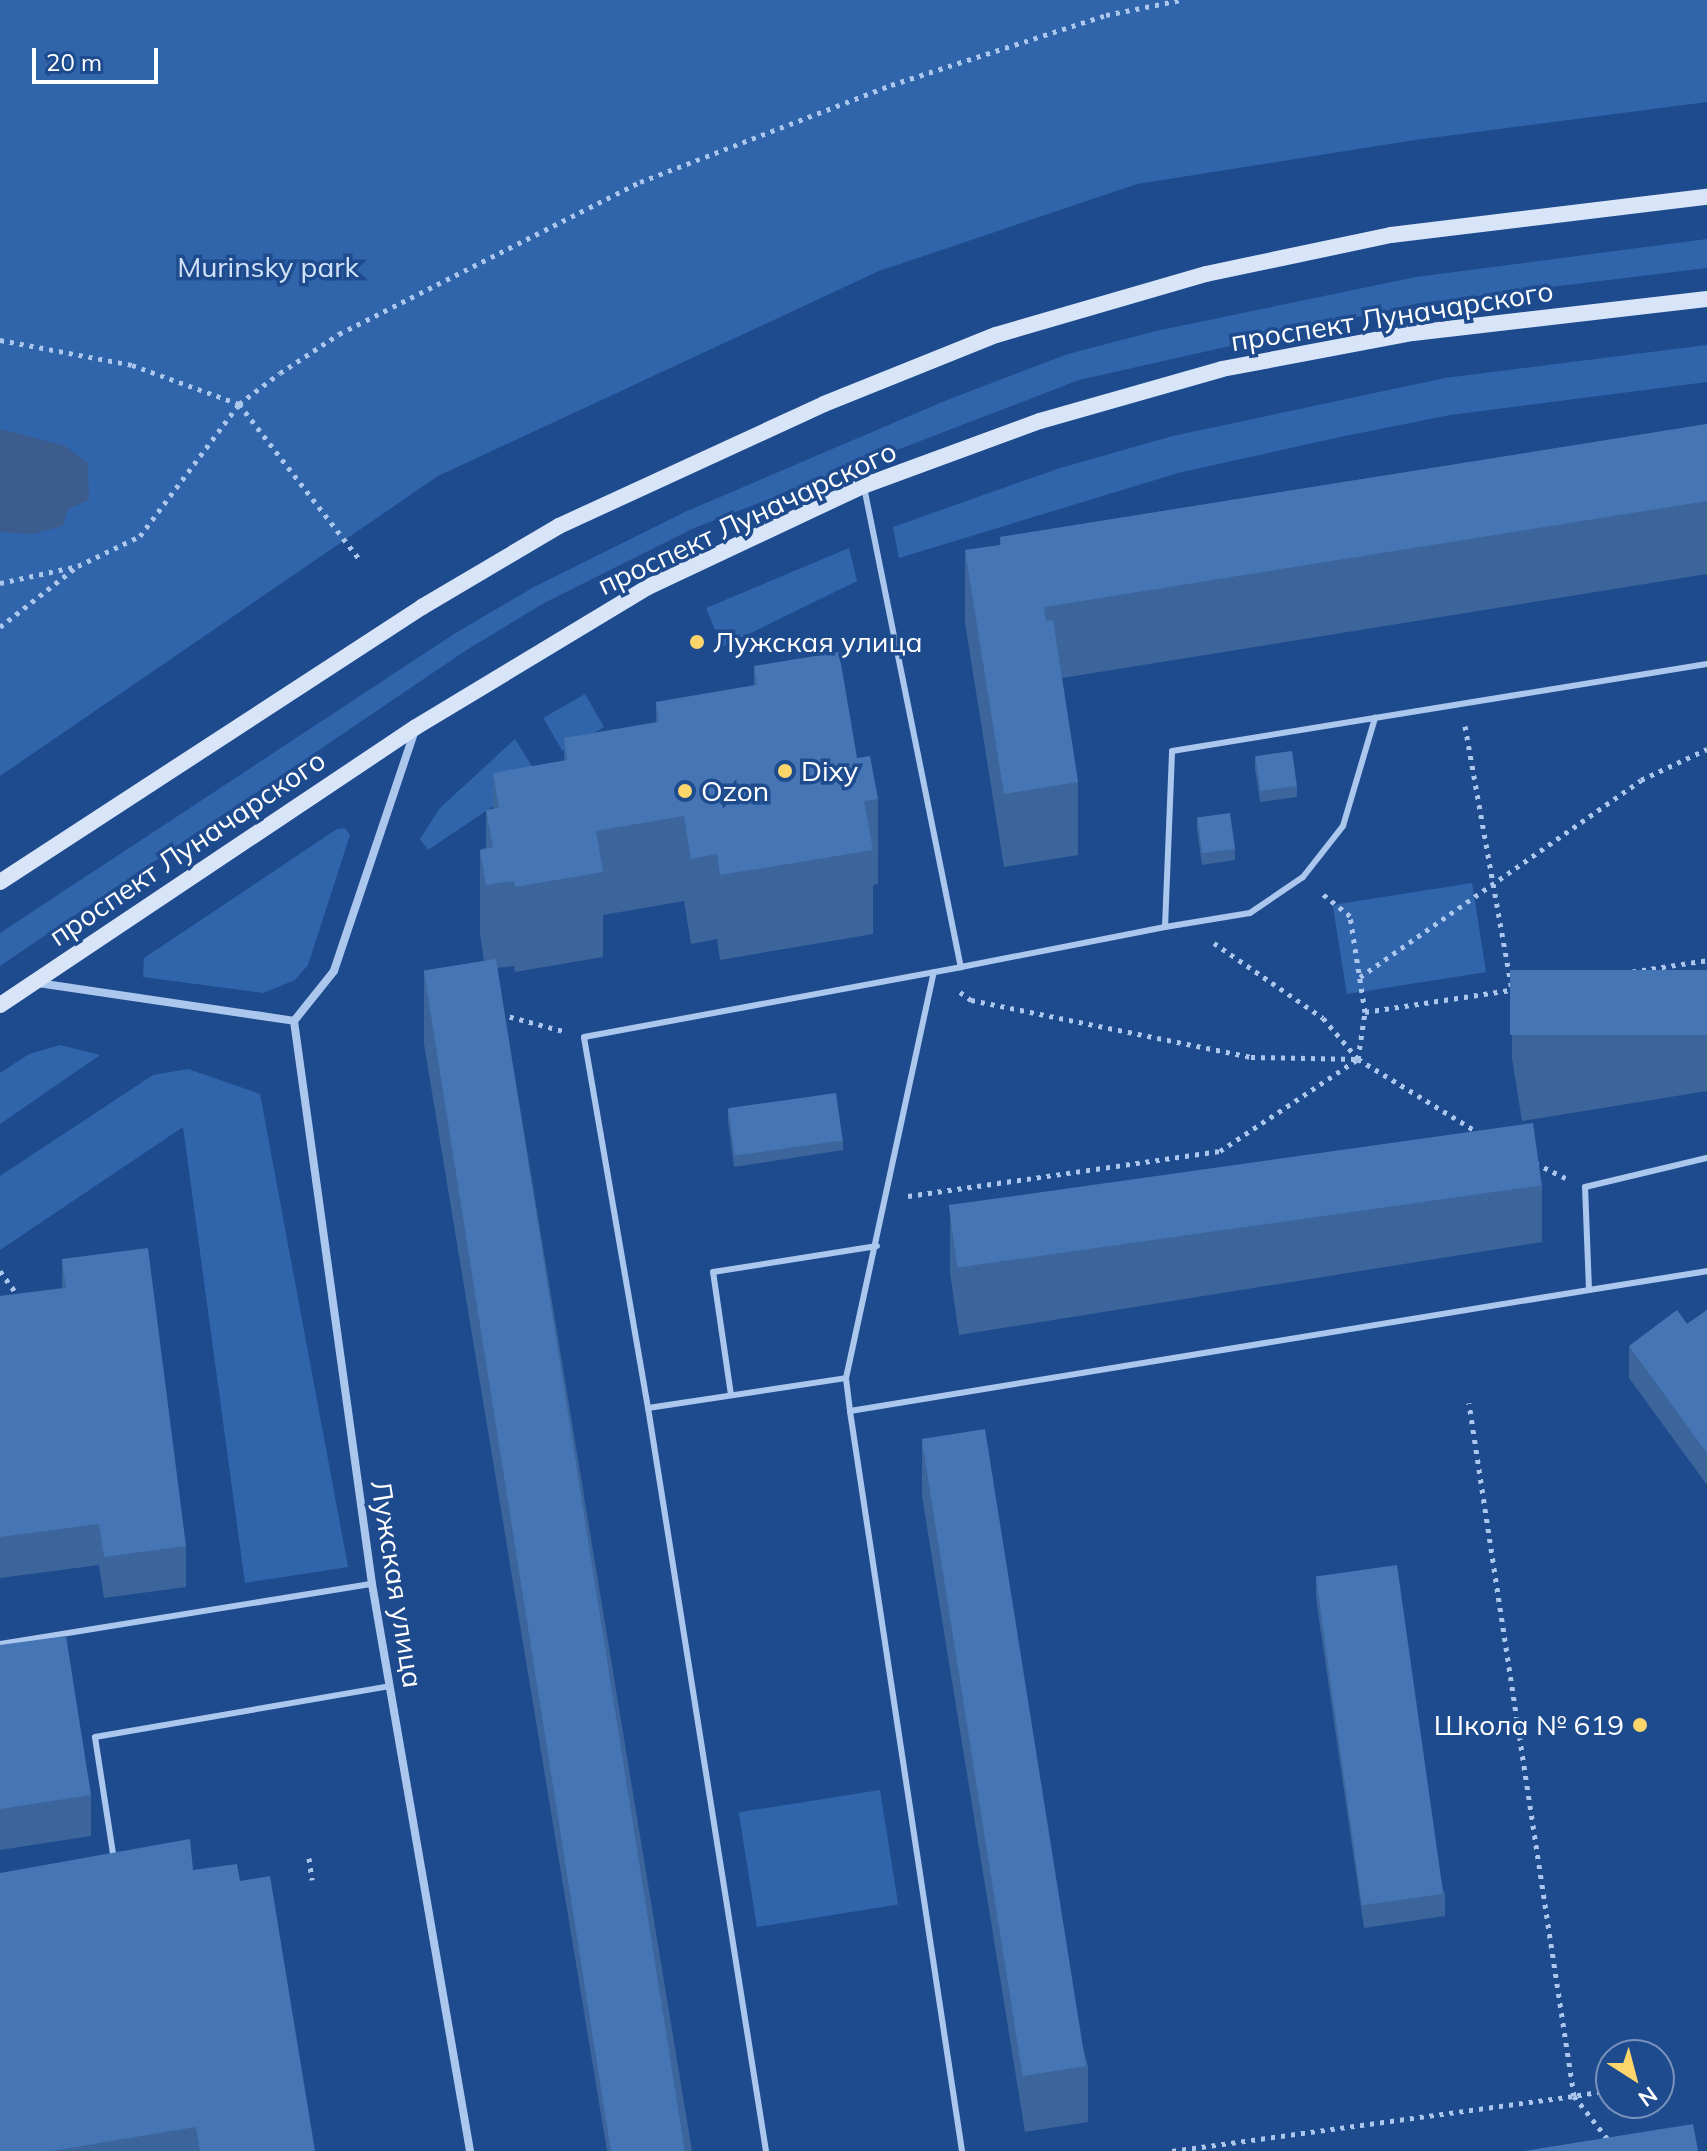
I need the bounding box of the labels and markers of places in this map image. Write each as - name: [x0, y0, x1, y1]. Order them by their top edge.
- place label: Лужская улица: [713, 625, 923, 659]
- marker: Лужская улица: [688, 633, 706, 651]
- place label: Dixy: [801, 754, 858, 788]
- marker: Dixy: [776, 762, 794, 780]
- place label: Ozon: [701, 774, 769, 808]
- marker: Ozon: [676, 782, 694, 800]
- place label: Школа № 619: [1434, 1708, 1624, 1742]
- marker: Школа № 619: [1631, 1716, 1649, 1734]

